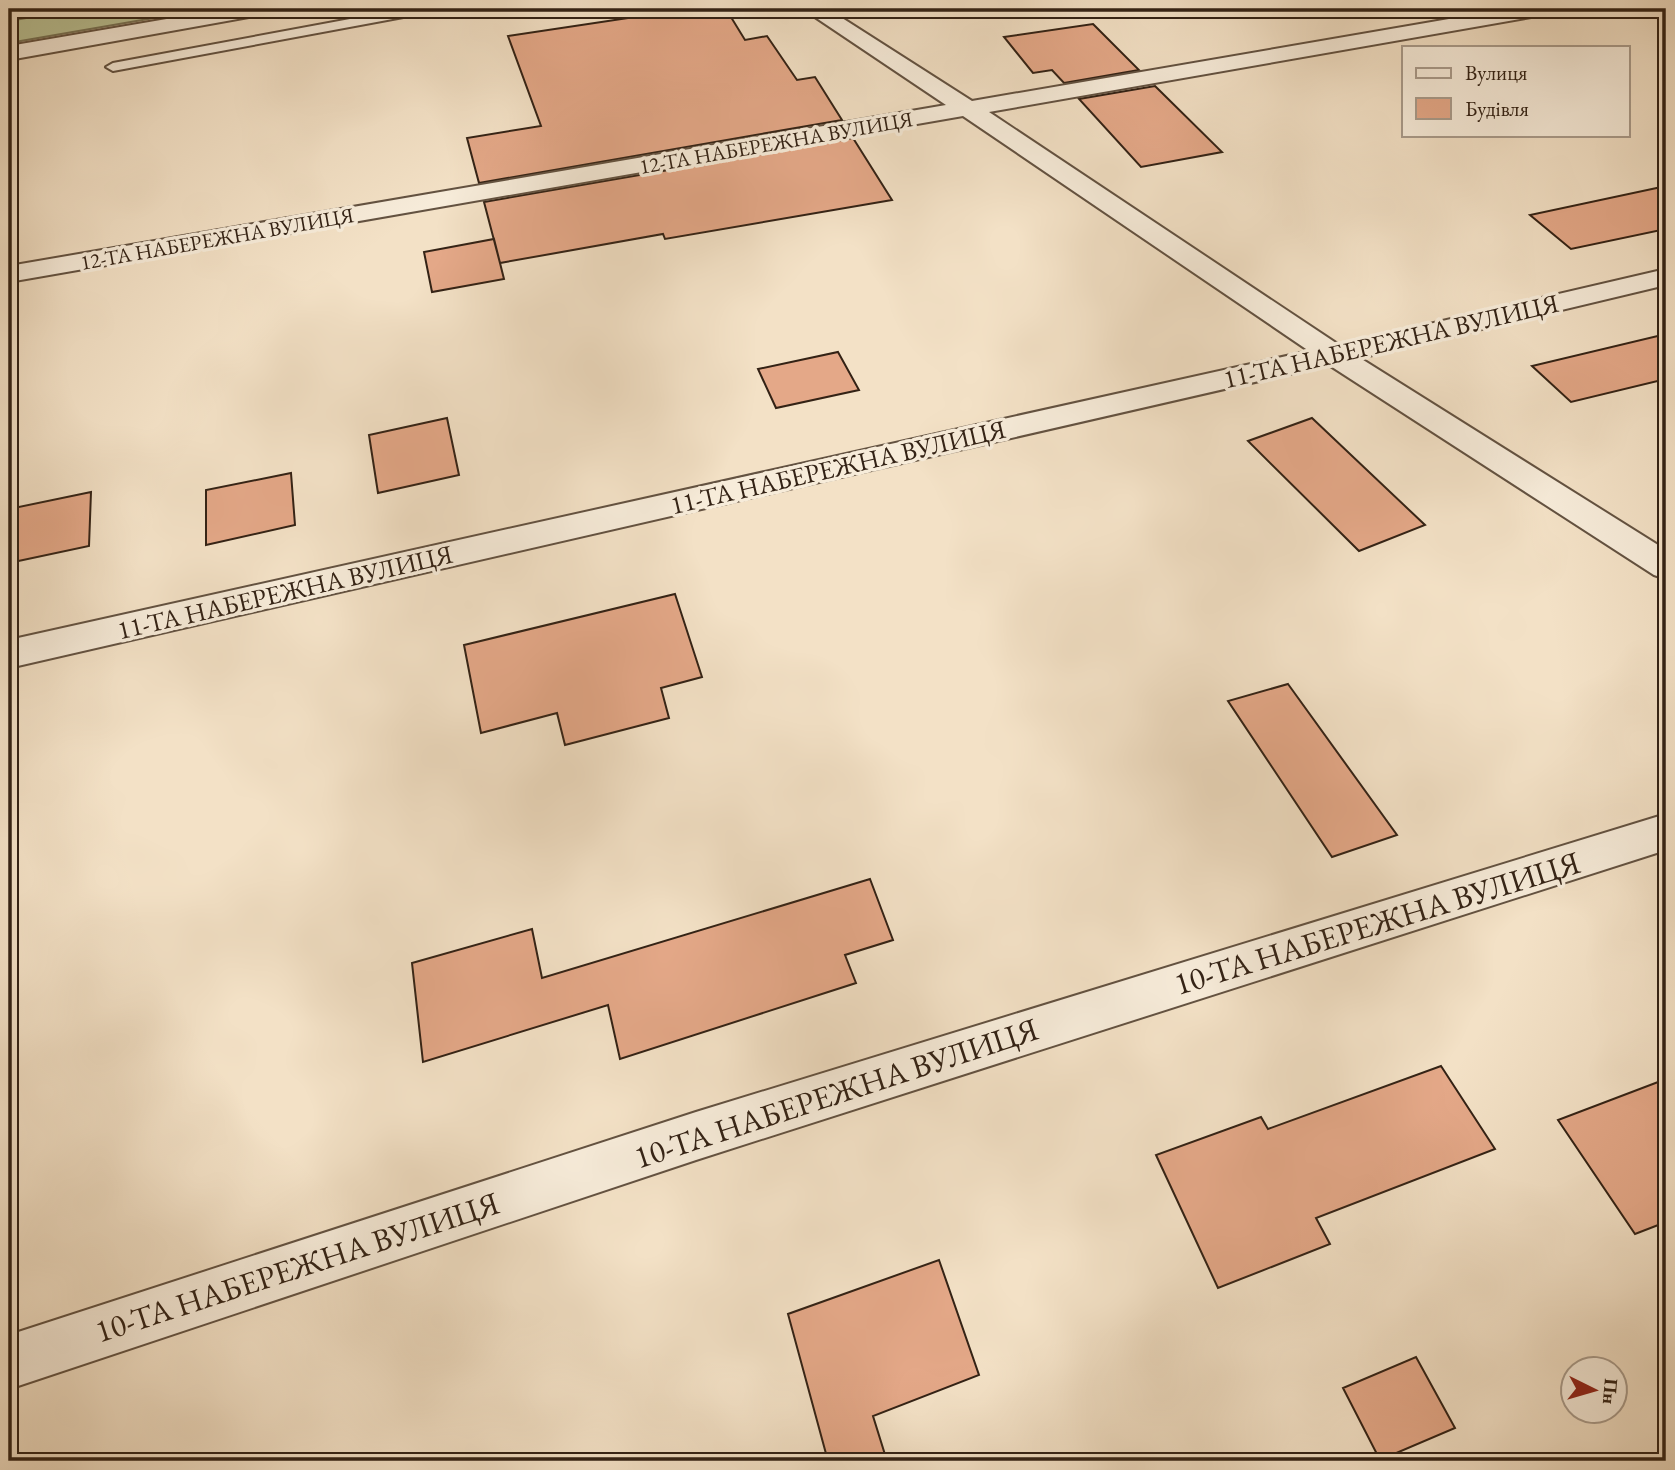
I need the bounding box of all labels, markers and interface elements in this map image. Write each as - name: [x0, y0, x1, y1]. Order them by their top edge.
- legend: [1402, 46, 1630, 136]
- text: Вулиця: [1465, 59, 1527, 86]
- text: Будівля: [1465, 95, 1529, 122]
- street label: 12-ТА НАБЕРЕЖНА ВУЛИЦЯ: [637, 105, 915, 180]
- street label: 12-ТА НАБЕРЕЖНА ВУЛИЦЯ: [78, 201, 356, 276]
- street label: 11-ТА НАБЕРЕЖНА ВУЛИЦЯ: [1220, 286, 1562, 396]
- street label: 11-ТА НАБЕРЕЖНА ВУЛИЦЯ: [667, 412, 1009, 522]
- street label: 11-ТА НАБЕРЕЖНА ВУЛИЦЯ: [114, 537, 456, 647]
- street label: 10-ТА НАБЕРЕЖНА ВУЛИЦЯ: [1169, 841, 1585, 1005]
- street label: 10-ТА НАБЕРЕЖНА ВУЛИЦЯ: [629, 1008, 1043, 1178]
- street label: 10-ТА НАБЕРЕЖНА ВУЛИЦЯ: [90, 1182, 504, 1352]
- north arrow: [1560, 1354, 1630, 1424]
- text: Пн: [1597, 1377, 1624, 1405]

